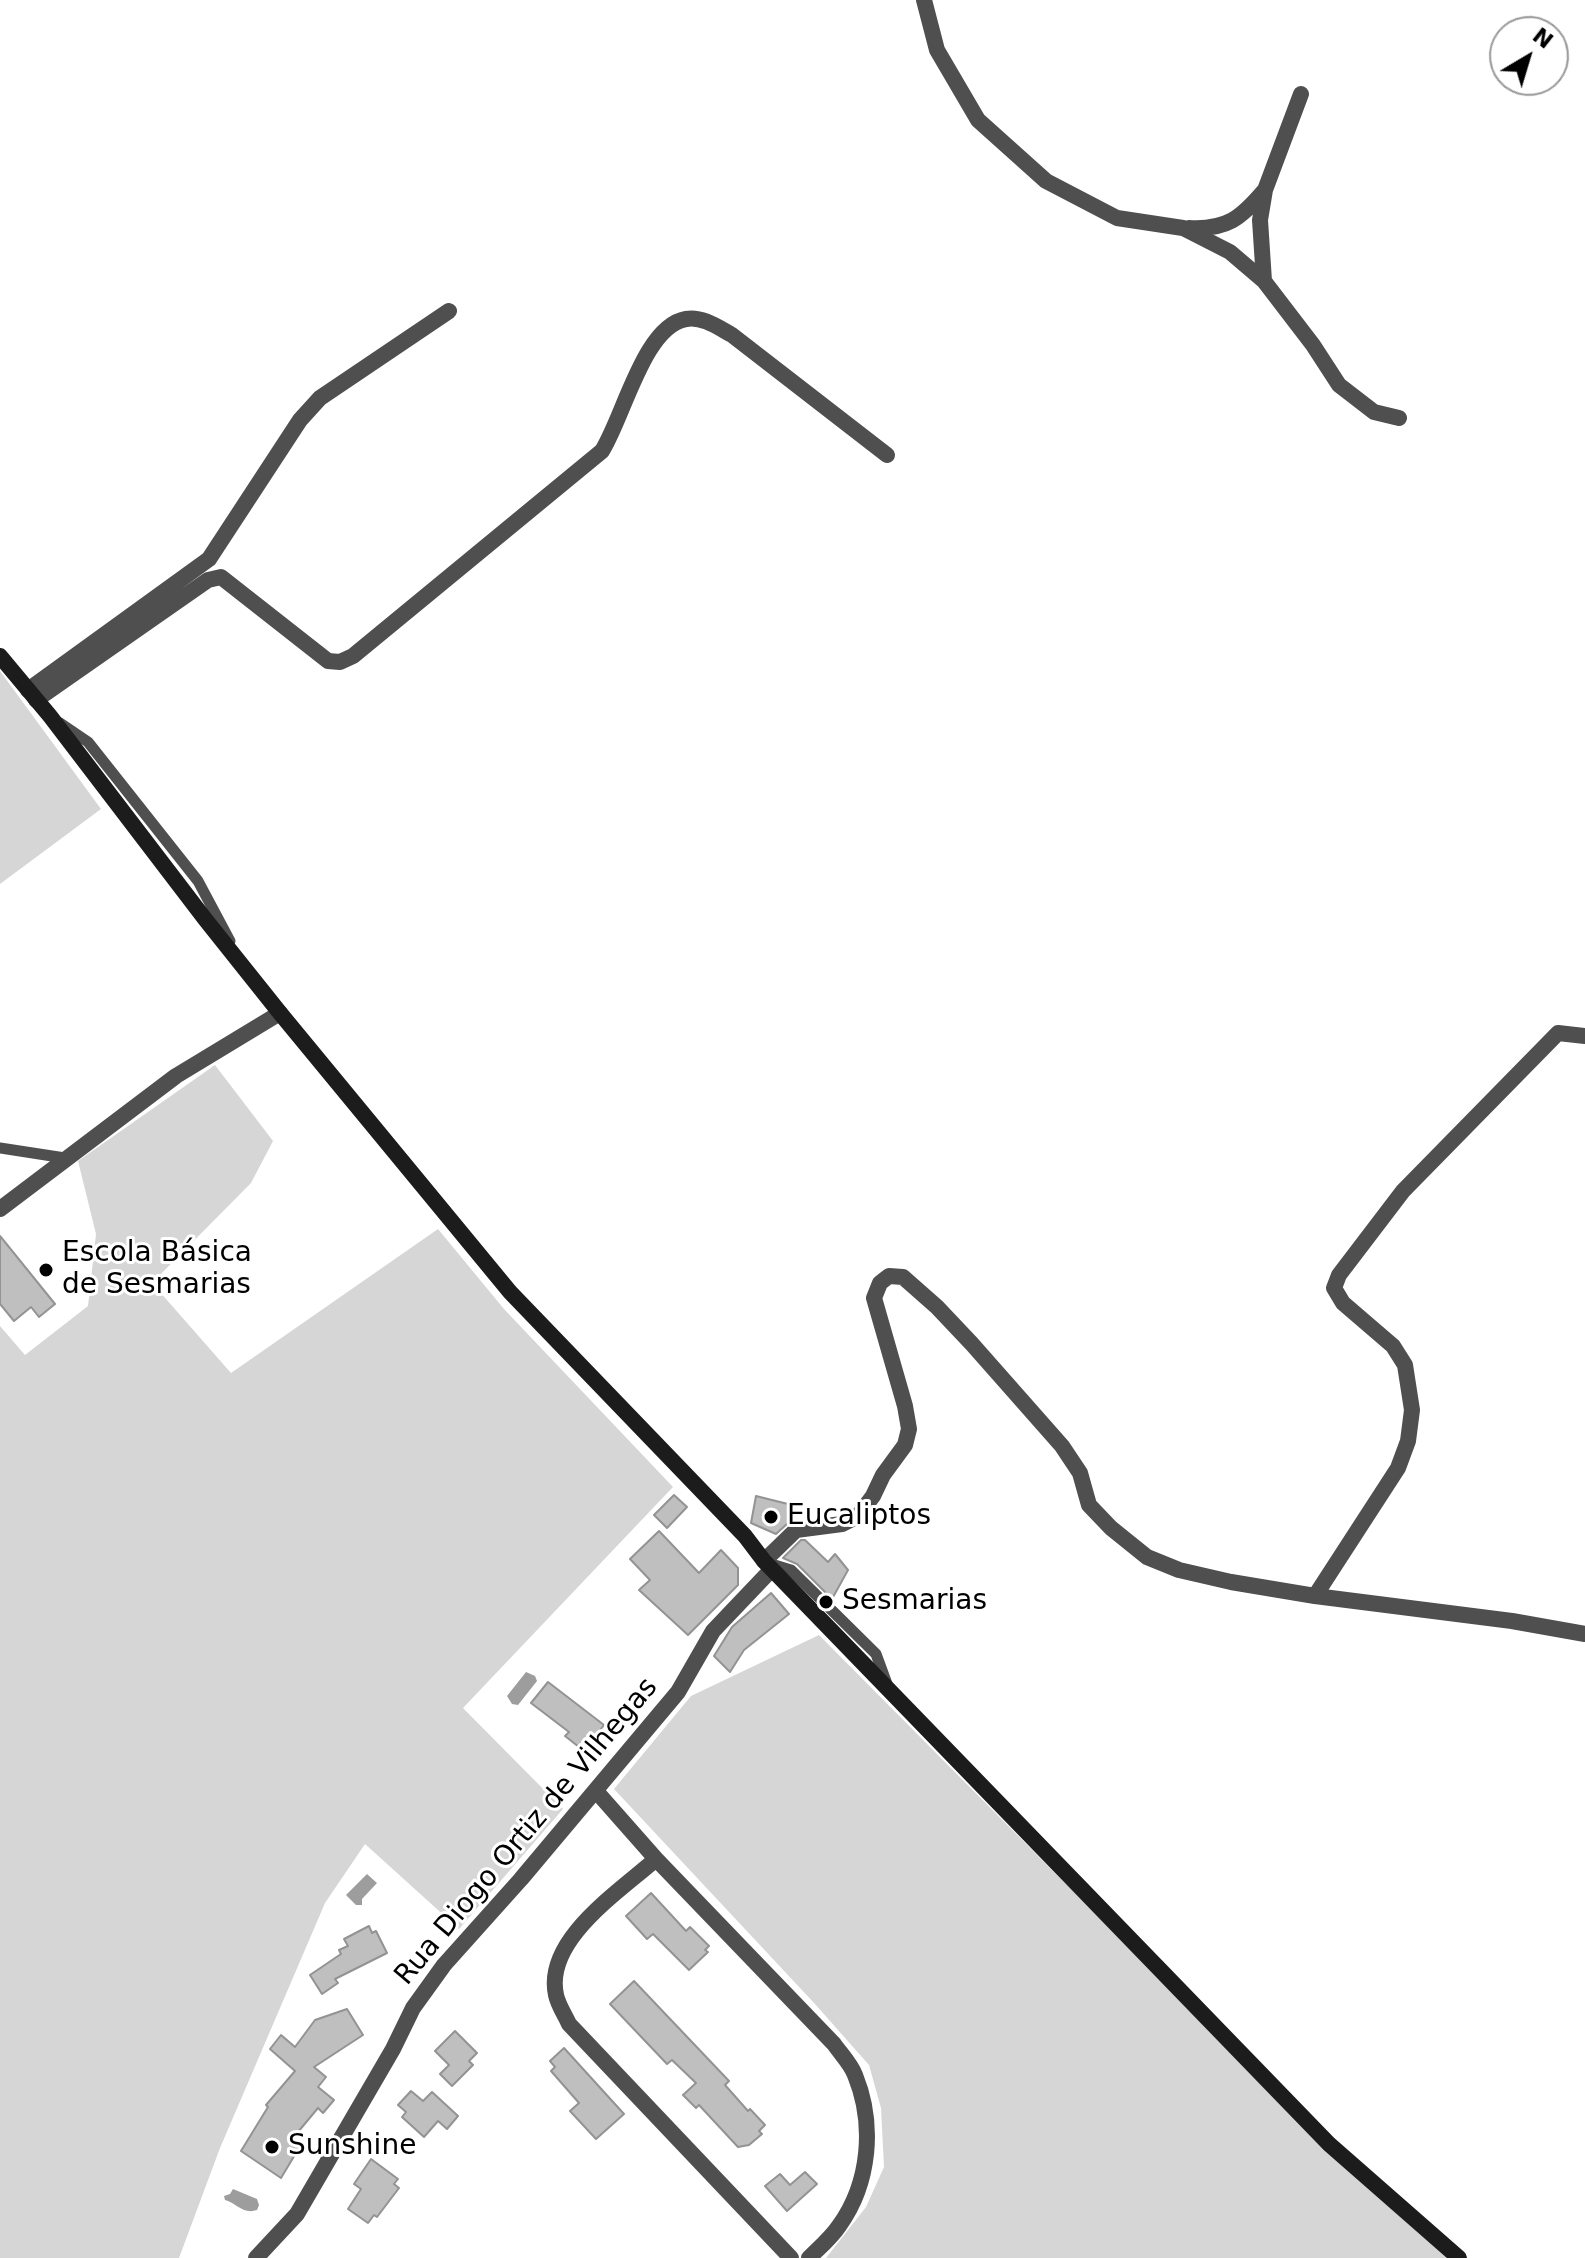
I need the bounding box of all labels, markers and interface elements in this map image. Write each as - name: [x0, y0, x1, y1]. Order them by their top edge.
- north arrow: [1489, 16, 1569, 96]
- text: N: [1528, 23, 1558, 54]
- place label: Escola Básica de Sesmarias: [62, 1237, 252, 1303]
- marker: Escola Básica de Sesmarias: [37, 1261, 55, 1279]
- place label: Eucaliptos: [787, 1500, 931, 1534]
- marker: Eucaliptos: [762, 1508, 780, 1526]
- place label: Sesmarias: [842, 1585, 987, 1619]
- marker: Sesmarias: [817, 1593, 835, 1611]
- street label: Rua Diogo Ortiz de Vilhegas: [389, 1672, 665, 1992]
- place label: Sunshine: [288, 2130, 416, 2164]
- marker: Sunshine: [263, 2138, 281, 2156]

